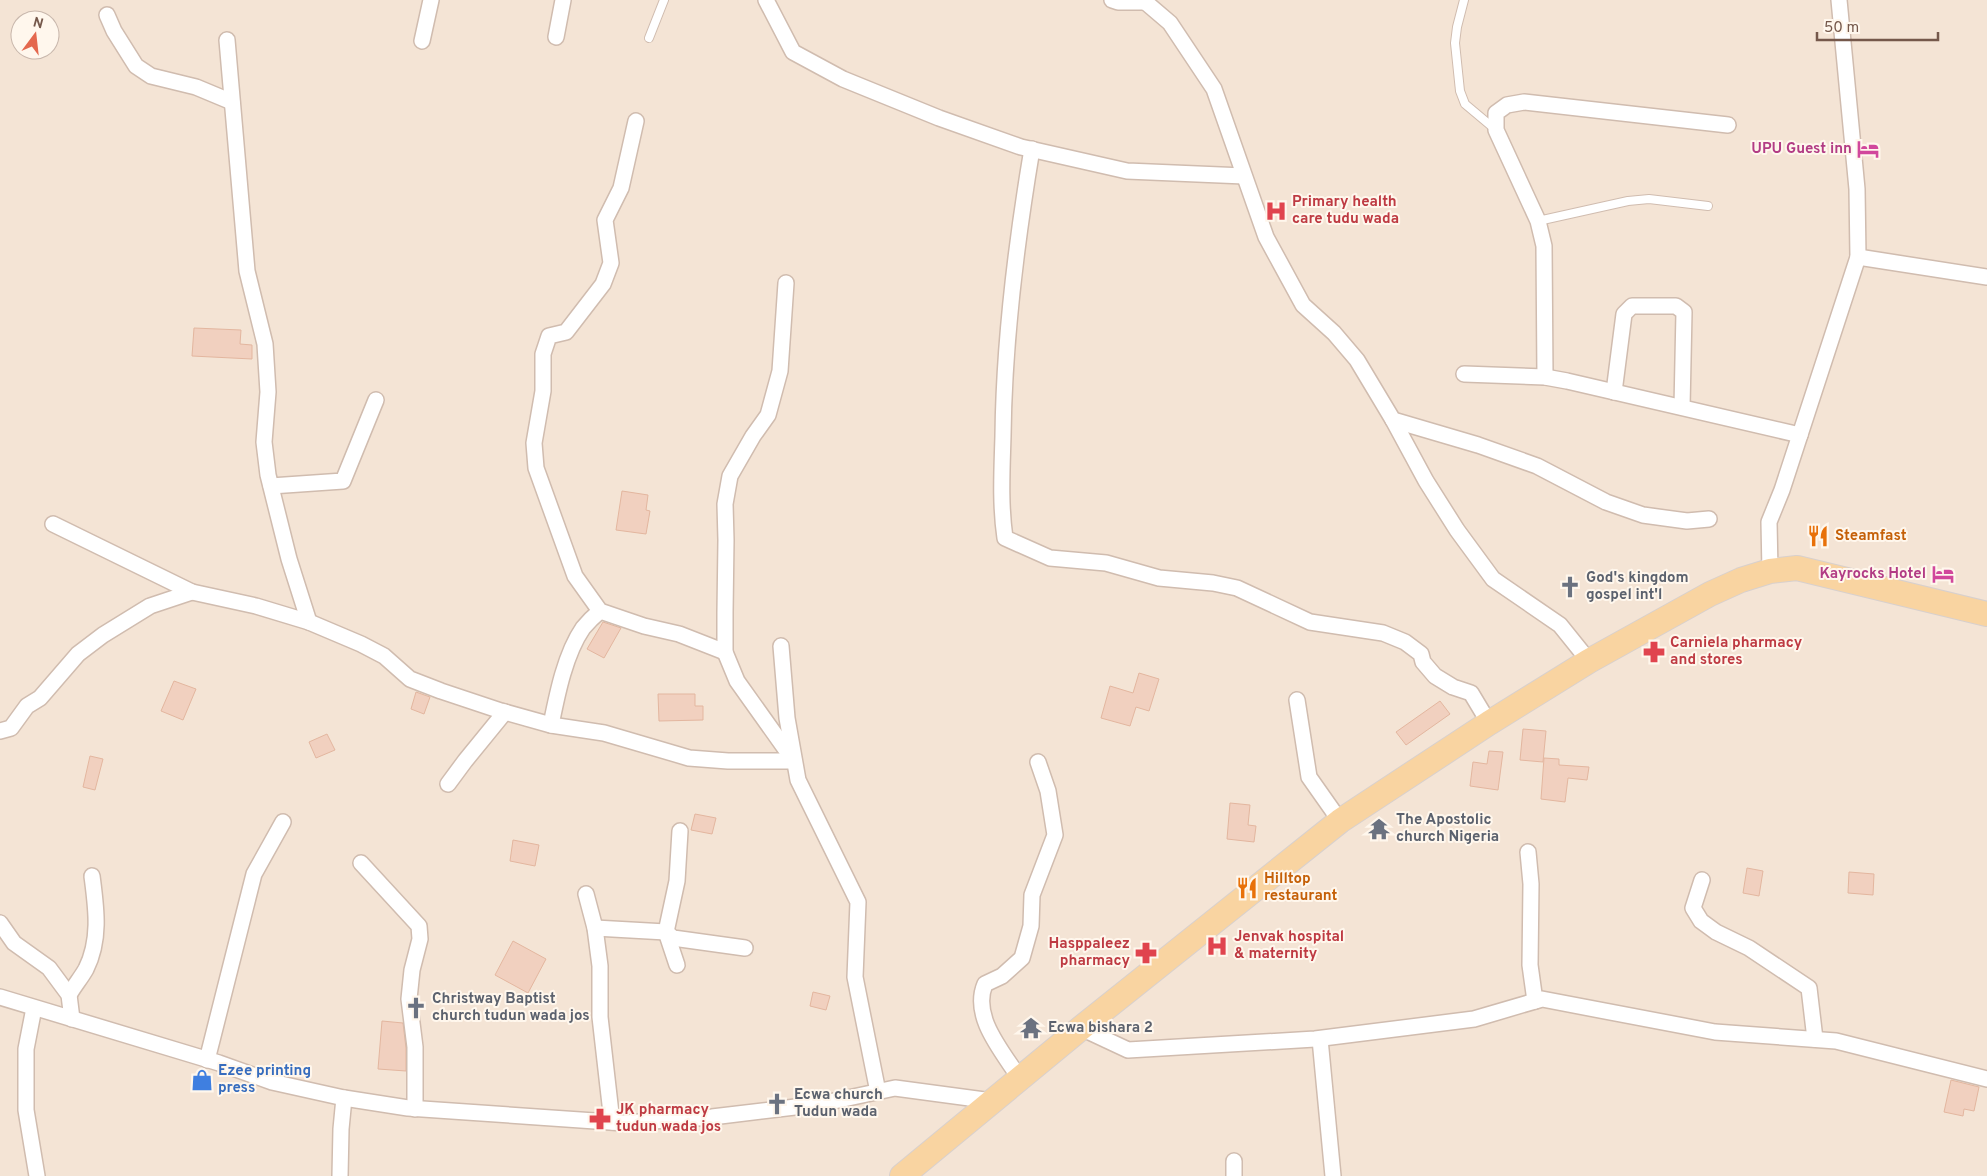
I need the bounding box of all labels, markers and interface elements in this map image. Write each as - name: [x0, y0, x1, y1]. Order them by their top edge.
- north arrow: [10, 10, 60, 60]
- scale bar: [1817, 10, 1938, 42]
- text: N: [31, 14, 45, 33]
- text: 50 m: [1824, 19, 1859, 38]
- hotel icon: UPU Guest inn: [1855, 136, 1881, 162]
- place label: UPU Guest inn: [1751, 140, 1852, 159]
- place label: Primary health care tudu wada: [1292, 193, 1399, 229]
- hospital icon: Primary health care tudu wada: [1263, 198, 1289, 224]
- restaurant icon: Steamfast: [1805, 523, 1831, 549]
- place label: Steamfast: [1835, 527, 1907, 546]
- hotel icon: Kayrocks Hotel: [1930, 561, 1956, 587]
- place label: Kayrocks Hotel: [1820, 565, 1926, 584]
- place label: God's kingdom gospel int'l: [1586, 569, 1689, 605]
- church icon: God's kingdom gospel int'l: [1557, 574, 1583, 600]
- place label: Carniela pharmacy and stores: [1670, 634, 1803, 670]
- pharmacy icon: Carniela pharmacy and stores: [1641, 639, 1667, 665]
- place label: The Apostolic church Nigeria: [1396, 811, 1499, 847]
- temple icon: The Apostolic church Nigeria: [1366, 816, 1392, 842]
- place label: Hilltop restaurant: [1264, 870, 1337, 906]
- restaurant icon: Hilltop restaurant: [1234, 875, 1260, 901]
- place label: Jenvak hospital & maternity: [1234, 928, 1344, 964]
- hospital icon: Jenvak hospital & maternity: [1204, 933, 1230, 959]
- place label: Hasppaleez pharmacy: [1048, 935, 1130, 971]
- pharmacy icon: Hasppaleez pharmacy: [1133, 940, 1159, 966]
- place label: Christway Baptist church tudun wada jos: [432, 990, 590, 1026]
- church icon: Christway Baptist church tudun wada jos: [403, 995, 429, 1021]
- temple icon: Ecwa bishara 2: [1018, 1015, 1044, 1041]
- place label: Ecwa bishara 2: [1048, 1019, 1153, 1038]
- place label: Ezee printing press: [218, 1062, 311, 1098]
- shop icon: Ezee printing press: [189, 1067, 215, 1093]
- place label: Ecwa church Tudun wada: [794, 1086, 883, 1122]
- church icon: Ecwa church Tudun wada: [764, 1091, 790, 1117]
- place label: JK pharmacy tudun wada jos: [616, 1101, 721, 1137]
- pharmacy icon: JK pharmacy tudun wada jos: [587, 1106, 613, 1132]

